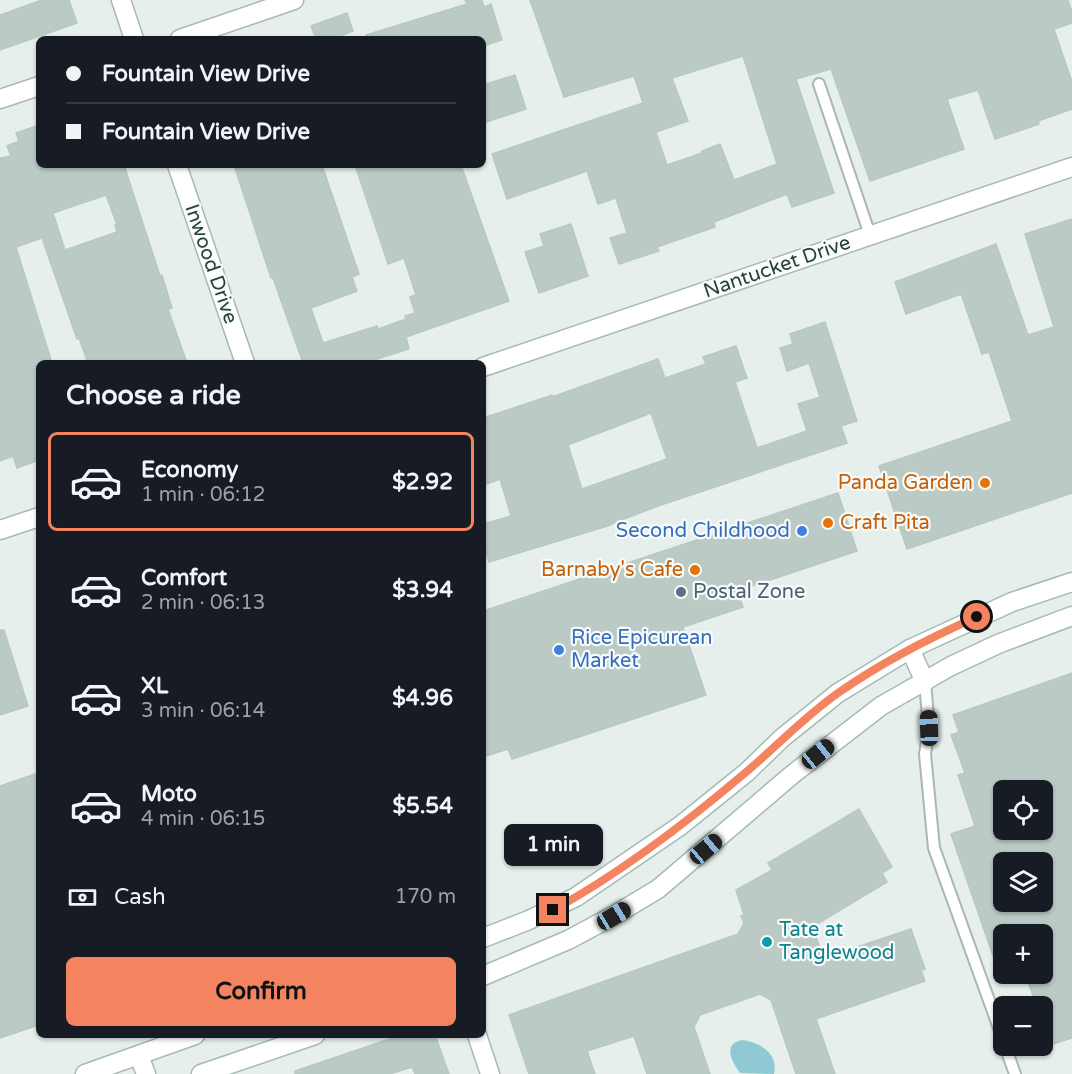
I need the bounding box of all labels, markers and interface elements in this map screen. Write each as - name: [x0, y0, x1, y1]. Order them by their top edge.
- text: Fountain View Drive: [102, 61, 310, 87]
- text: Fountain View Drive: [102, 119, 310, 145]
- street label: Inwood Drive: [179, 201, 243, 327]
- street label: Nantucket Drive: [700, 231, 854, 303]
- text: Choose a ride: [66, 379, 241, 412]
- icon: car: [69, 455, 123, 509]
- text: Economy: [141, 457, 238, 483]
- text: $2.92: [392, 469, 453, 495]
- place label: Panda Garden: [838, 471, 973, 495]
- marker: Panda Garden: [978, 476, 992, 490]
- text: 1 min · 06:12: [141, 483, 265, 507]
- place label: Craft Pita: [840, 511, 930, 535]
- marker: Craft Pita: [821, 516, 835, 530]
- place label: Second Childhood: [616, 519, 790, 543]
- marker: Second Childhood: [795, 524, 809, 538]
- place label: Barnaby's Cafe: [541, 558, 683, 582]
- icon: car: [69, 563, 123, 617]
- marker: Barnaby's Cafe: [688, 563, 702, 577]
- text: Comfort: [141, 565, 227, 591]
- text: $3.94: [392, 577, 453, 603]
- place label: Postal Zone: [693, 580, 805, 604]
- marker: Postal Zone: [674, 585, 688, 599]
- text: 2 min · 06:13: [141, 591, 265, 615]
- route start: [963, 603, 990, 630]
- place label: Rice Epicurean Market: [571, 626, 712, 673]
- marker: Rice Epicurean Market: [552, 643, 566, 657]
- icon: car: [69, 671, 123, 725]
- text: XL: [141, 673, 168, 699]
- text: $4.96: [392, 685, 453, 711]
- text: 3 min · 06:14: [141, 699, 265, 723]
- car: [919, 710, 939, 746]
- car: [798, 736, 838, 772]
- icon: car: [69, 779, 123, 833]
- map controls: [993, 780, 1053, 1056]
- button: locate: [993, 780, 1053, 840]
- text: Moto: [141, 781, 197, 807]
- text: $5.54: [392, 793, 453, 819]
- text: 4 min · 06:15: [141, 807, 265, 831]
- callout: 1 min: [504, 823, 602, 865]
- car: [686, 831, 726, 867]
- text: 1 min: [527, 833, 580, 857]
- button: layers: [993, 852, 1053, 912]
- icon: cash: [66, 881, 99, 914]
- text: Cash: [114, 884, 166, 910]
- text: 170 m: [395, 885, 456, 909]
- route end: [539, 896, 566, 923]
- car: [594, 899, 634, 933]
- place label: Tate at Tanglewood: [779, 918, 894, 965]
- button: +: [993, 924, 1053, 984]
- marker: Tate at Tanglewood: [760, 935, 774, 949]
- button: Confirm: [66, 957, 456, 1026]
- button: −: [993, 996, 1053, 1056]

